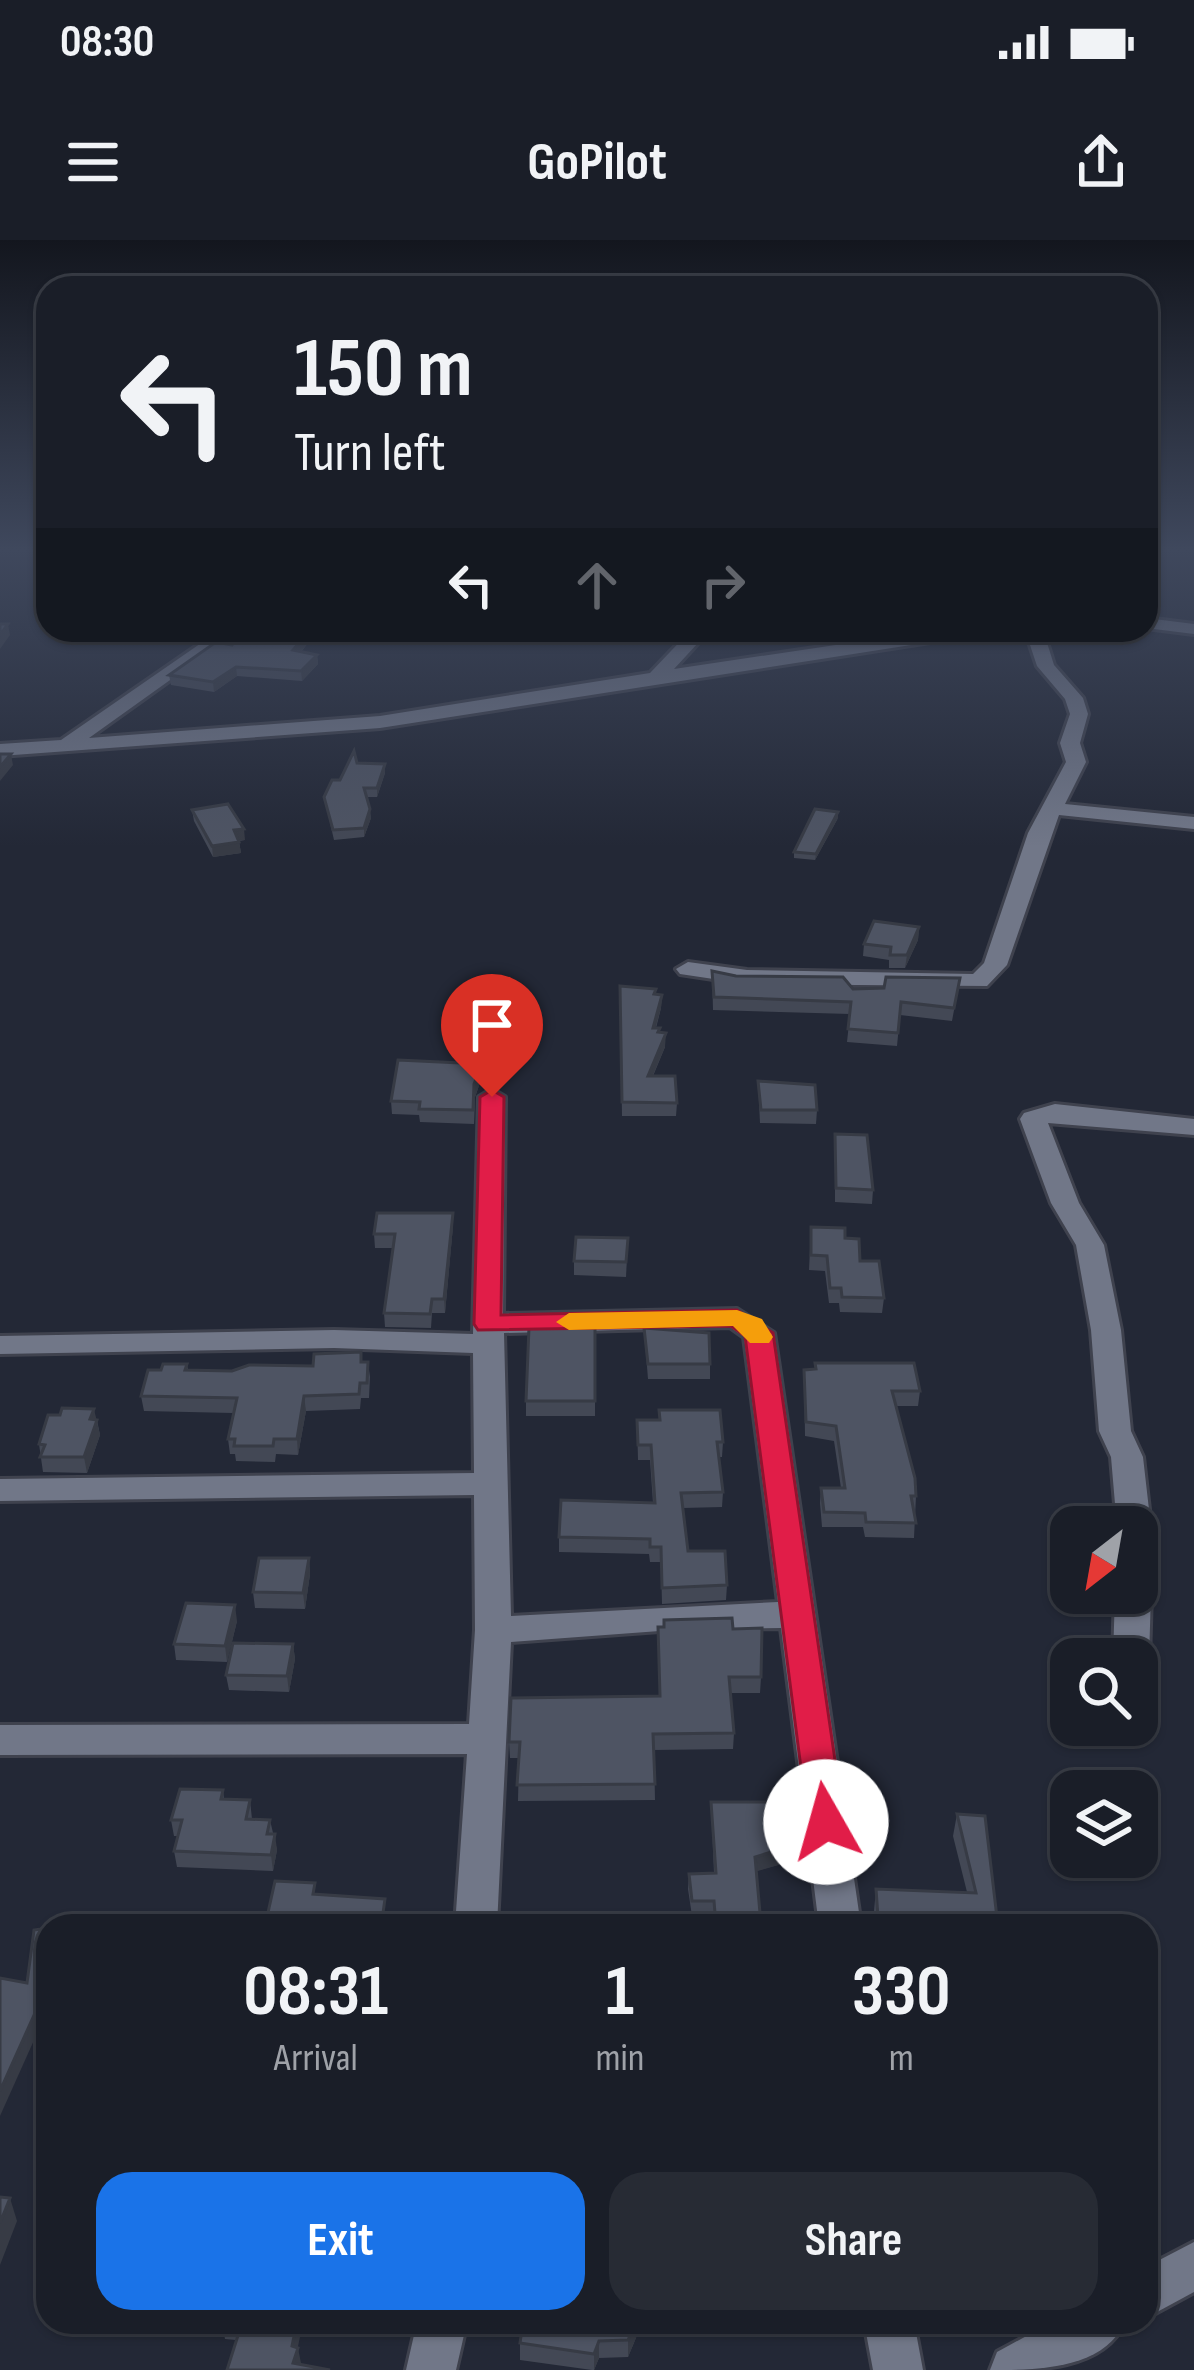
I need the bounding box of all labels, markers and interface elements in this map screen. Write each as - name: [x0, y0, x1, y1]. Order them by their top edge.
- text: 08:30: [60, 15, 154, 70]
- icon: menu: [60, 129, 126, 195]
- icon: share: [1068, 129, 1134, 195]
- text: GoPilot: [527, 130, 667, 195]
- text: 150 m: [294, 319, 473, 420]
- icon: left: [96, 324, 252, 480]
- text: Turn left: [294, 421, 446, 486]
- icon: left: [438, 552, 504, 618]
- icon: ahead: [564, 552, 630, 618]
- icon: right: [690, 552, 756, 618]
- pin: [441, 974, 543, 1097]
- icon: arrive: [459, 992, 525, 1058]
- north arrow: [1050, 1506, 1158, 1614]
- map controls: [1050, 1506, 1158, 1878]
- button: search: [1050, 1638, 1158, 1746]
- position arrow: [763, 1759, 889, 1885]
- button: layers: [1050, 1770, 1158, 1878]
- text: 08:31: [243, 1949, 388, 2036]
- text: 1: [606, 1949, 634, 2036]
- text: 330: [852, 1949, 951, 2036]
- text: Arrival: [274, 2035, 358, 2082]
- text: min: [595, 2035, 644, 2082]
- text: m: [889, 2035, 914, 2082]
- button: Exit: [96, 2172, 585, 2310]
- button: Share: [609, 2172, 1098, 2310]

